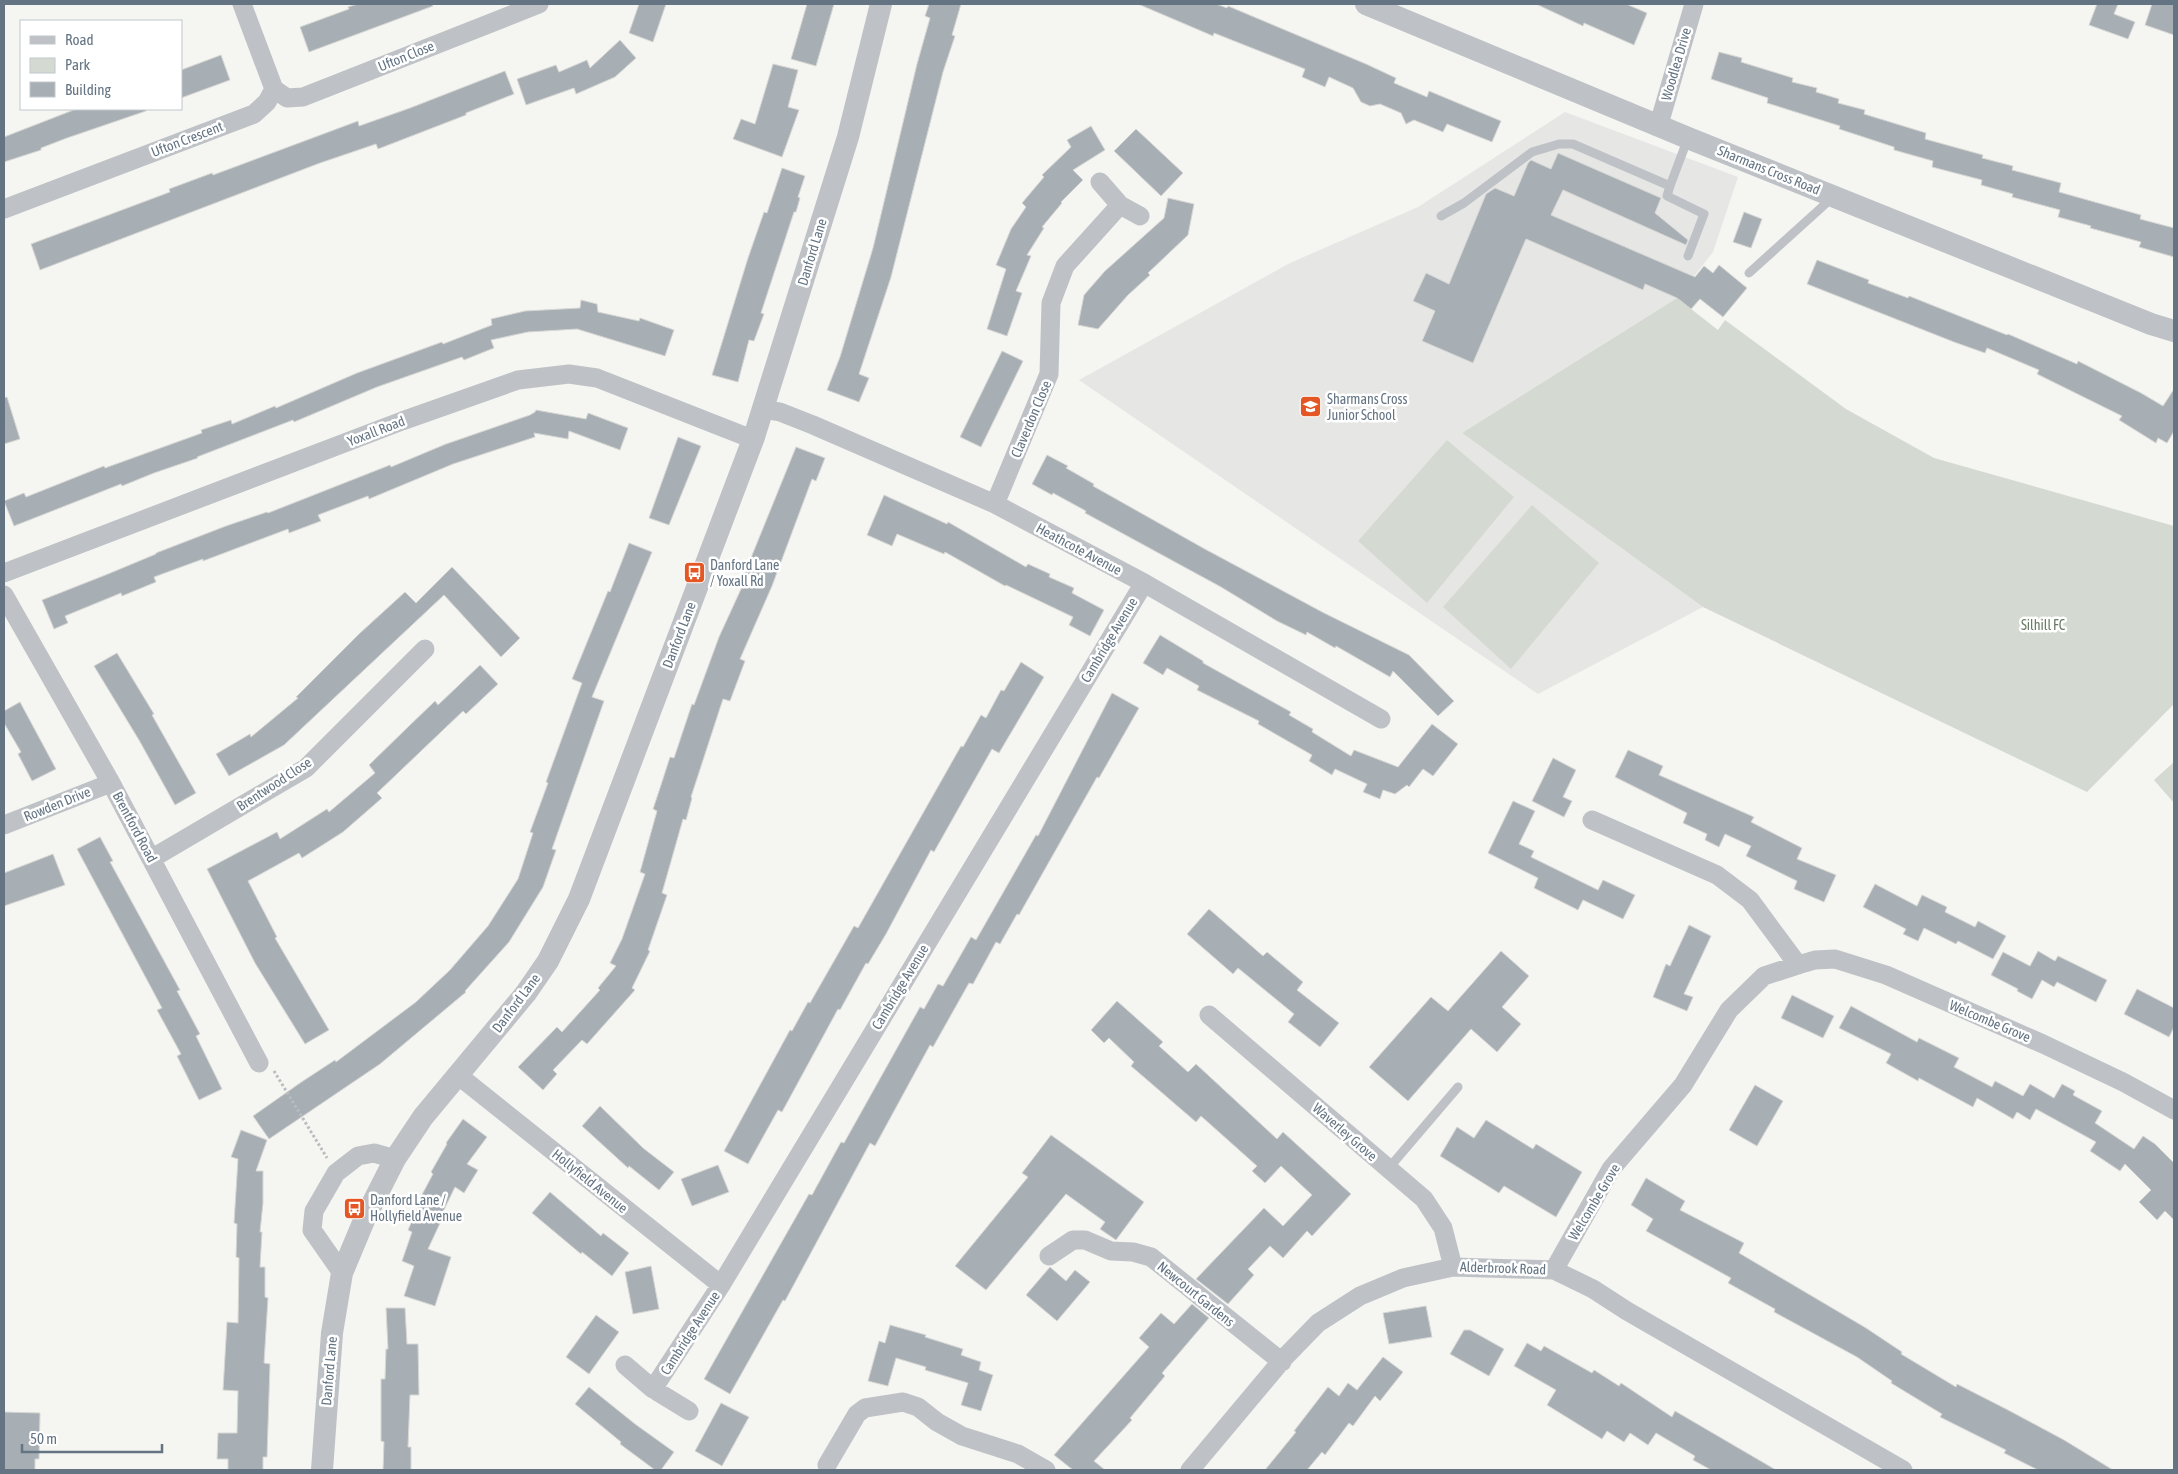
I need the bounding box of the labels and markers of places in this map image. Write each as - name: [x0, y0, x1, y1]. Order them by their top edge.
- place label: Sharmans Cross Junior School: [1327, 391, 1408, 423]
- school or university icon: Sharmans Cross Junior School: [1299, 395, 1323, 419]
- place label: Danford Lane / Yoxall Rd: [710, 557, 779, 589]
- bus stop icon: Danford Lane / Yoxall Rd: [682, 561, 706, 585]
- place label: Danford Lane / Hollyfield Avenue: [370, 1192, 462, 1224]
- bus stop icon: Danford Lane / Hollyfield Avenue: [342, 1196, 366, 1220]

